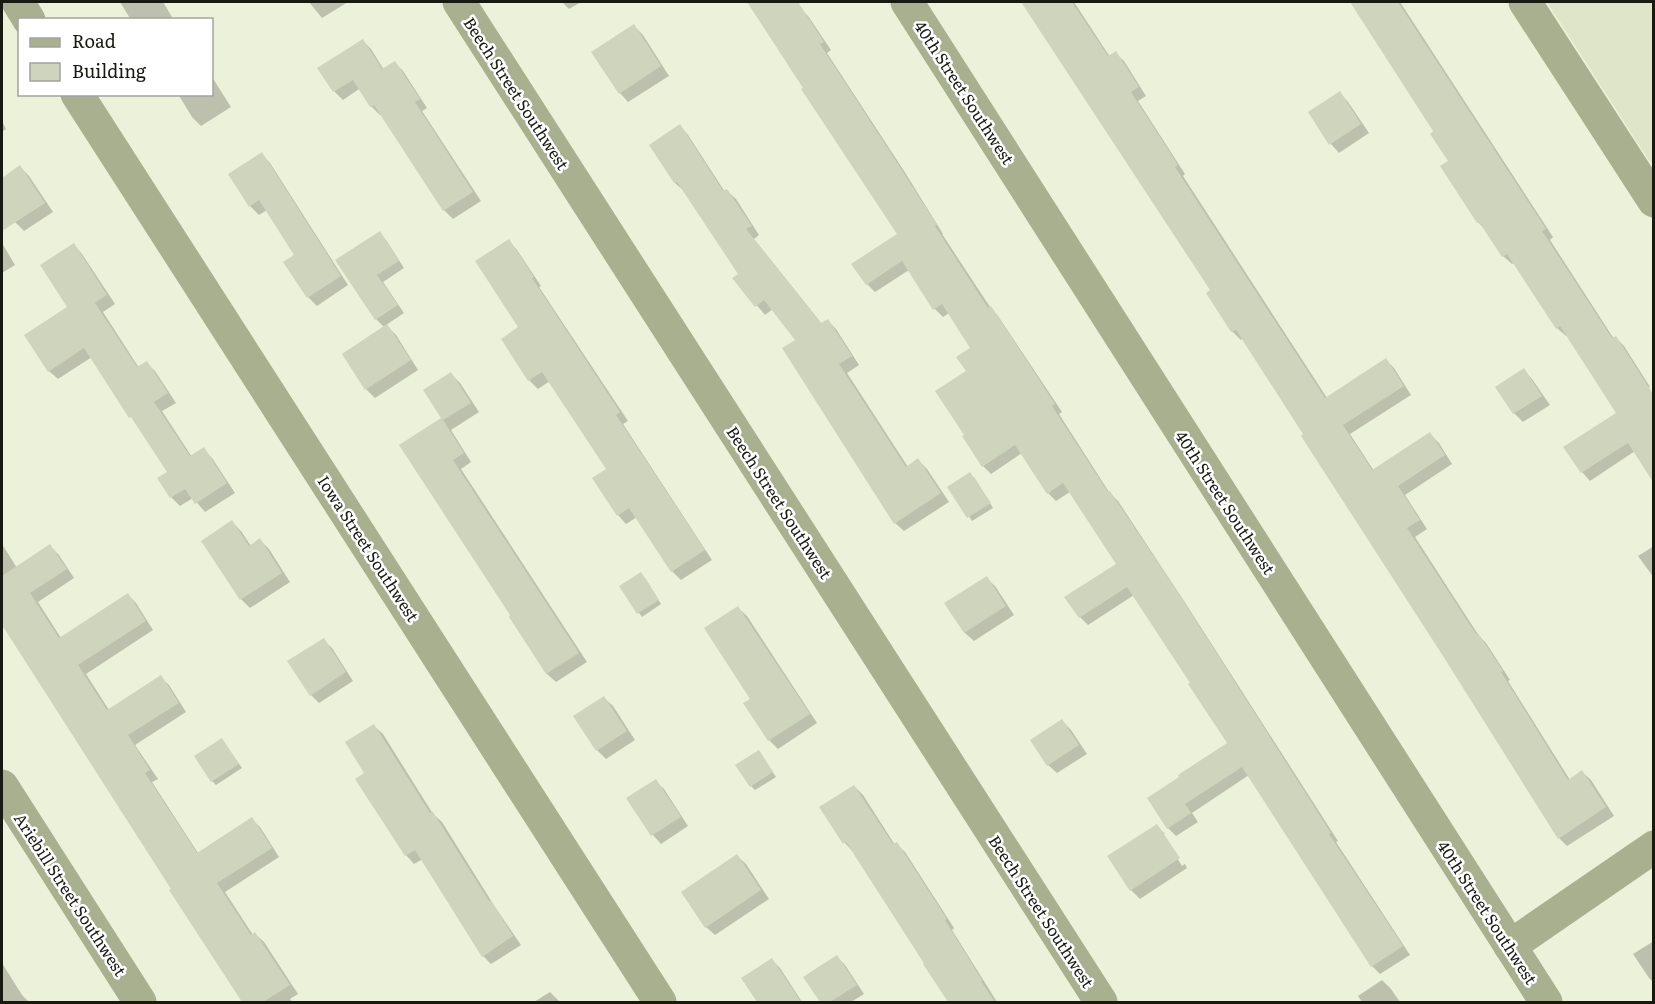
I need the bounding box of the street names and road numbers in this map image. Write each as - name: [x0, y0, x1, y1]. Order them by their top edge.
- street label: Beech Street Southwest: [458, 12, 576, 175]
- street label: 40th Street Southwest: [909, 15, 1021, 169]
- street label: Beech Street Southwest: [721, 421, 839, 584]
- street label: 40th Street Southwest: [1170, 425, 1282, 579]
- street label: Iowa Street Southwest: [313, 470, 426, 626]
- street label: Ariebill Street Southwest: [9, 808, 133, 981]
- street label: Beech Street Southwest: [983, 830, 1101, 993]
- street label: 40th Street Southwest: [1432, 835, 1544, 989]

